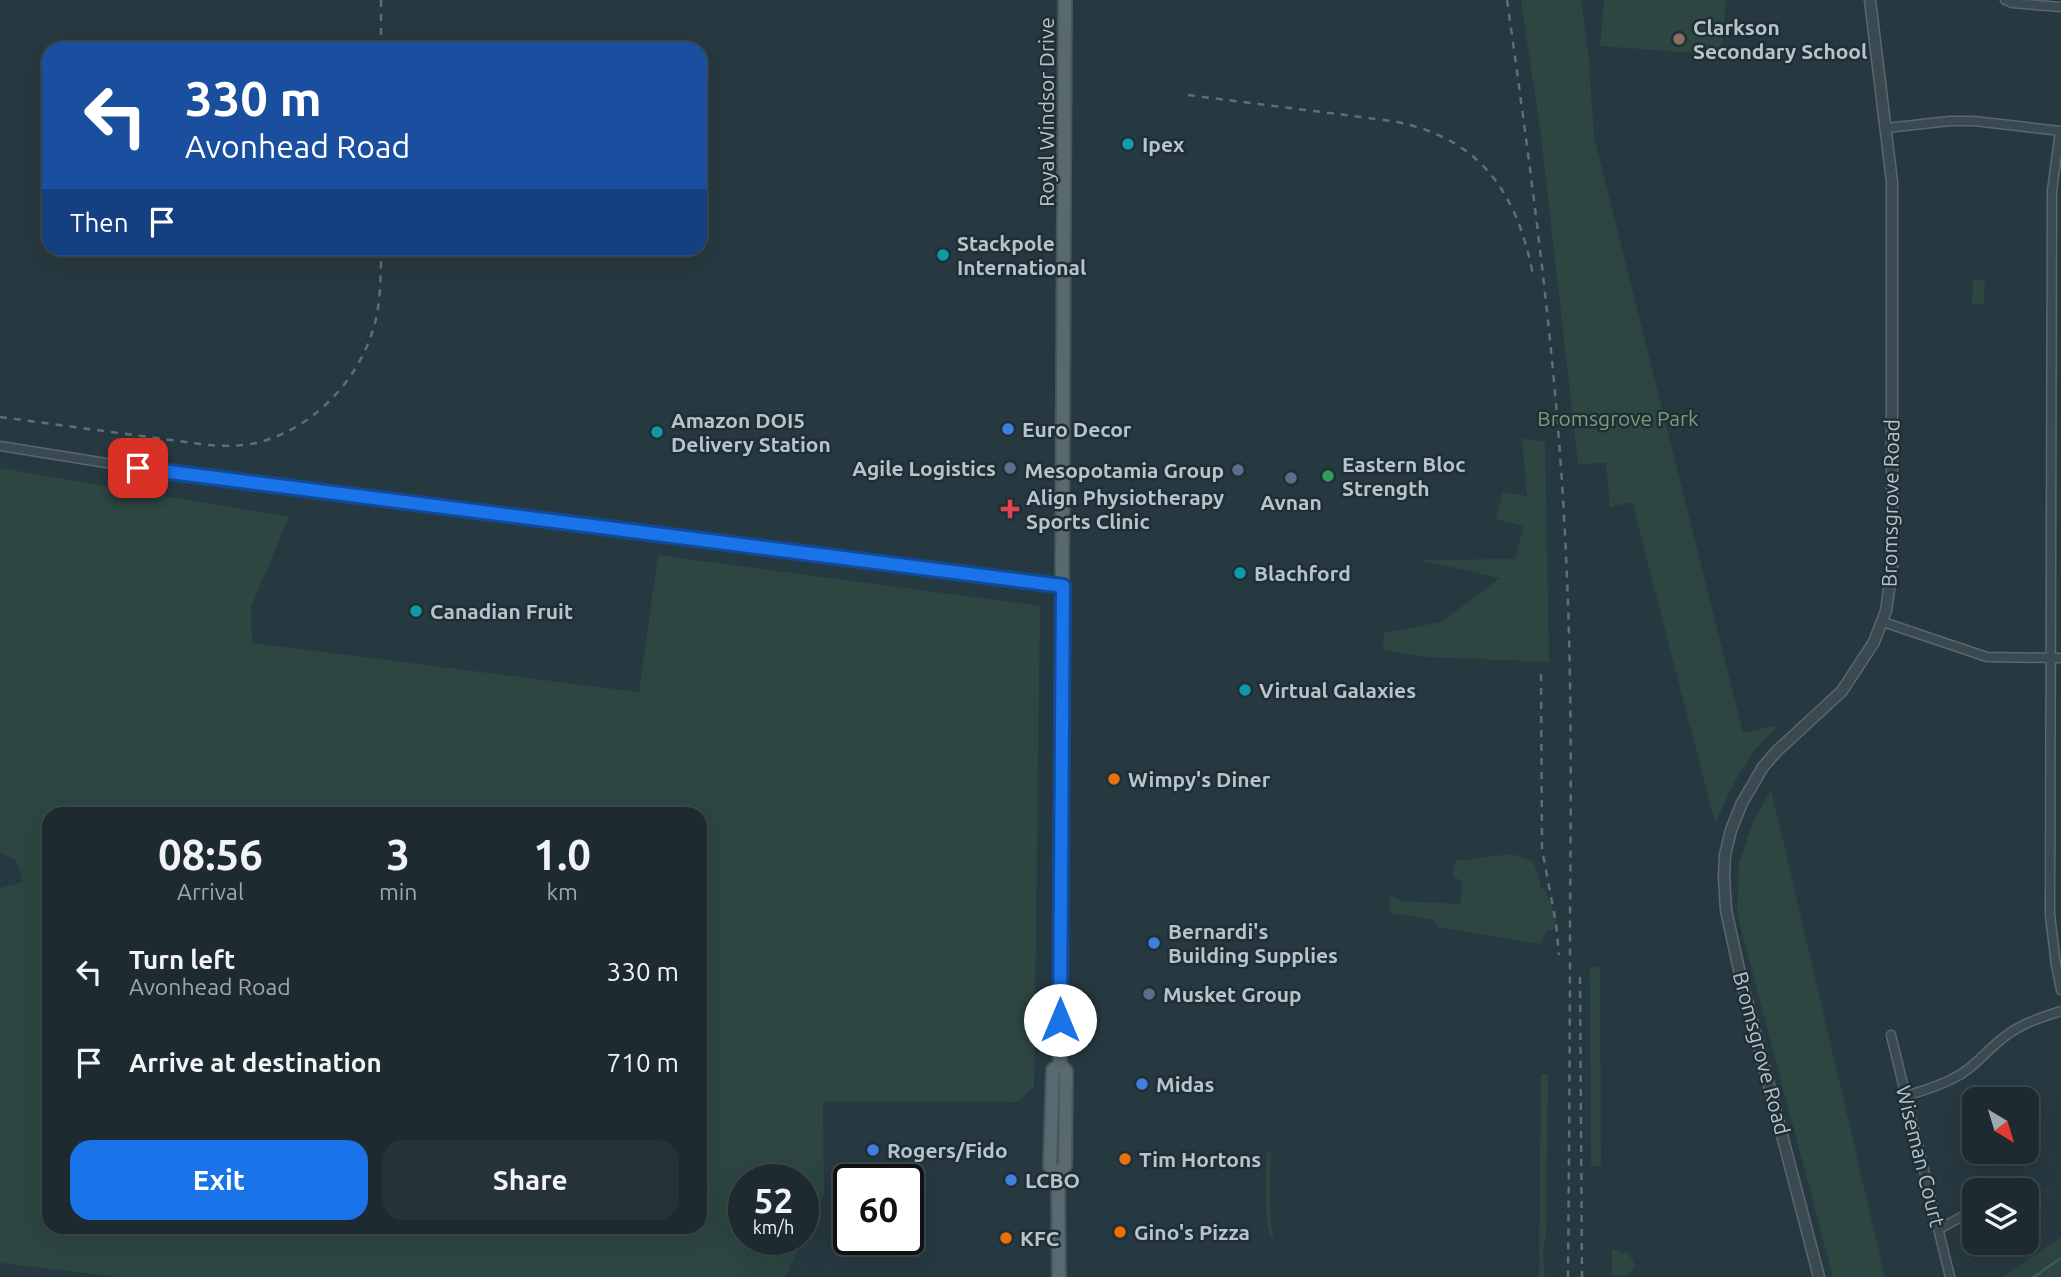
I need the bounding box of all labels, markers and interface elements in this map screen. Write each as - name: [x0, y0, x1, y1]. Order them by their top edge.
- place label: Clarkson Secondary School: [1693, 15, 1867, 63]
- street label: Royal Windsor Drive: [1034, 17, 1058, 207]
- marker: Clarkson Secondary School: [1671, 31, 1687, 47]
- icon: left: [70, 70, 161, 161]
- text: 330 m: [185, 70, 322, 125]
- text: Avonhead Road: [185, 128, 410, 164]
- place label: Ipex: [1142, 132, 1185, 156]
- marker: Ipex: [1120, 136, 1136, 152]
- icon: arrive: [143, 203, 181, 241]
- text: Then: [70, 208, 129, 237]
- place label: Stackpole International: [957, 231, 1086, 279]
- marker: Stackpole International: [935, 247, 951, 263]
- park label: Bromsgrove Park: [1537, 406, 1699, 430]
- place label: Amazon DOI5 Delivery Station: [671, 408, 831, 456]
- place label: Euro Decor: [1022, 417, 1132, 441]
- street label: Bromsgrove Road: [1877, 419, 1903, 587]
- marker: Euro Decor: [1000, 421, 1016, 437]
- marker: Amazon DOI5 Delivery Station: [649, 424, 665, 440]
- pin: [108, 438, 168, 498]
- icon: arrive: [119, 449, 157, 487]
- place label: Eastern Bloc Strength: [1342, 452, 1466, 500]
- place label: Agile Logistics: [852, 456, 996, 480]
- place label: Mesopotamia Group: [1024, 458, 1224, 482]
- marker: Agile Logistics: [1002, 460, 1018, 476]
- marker: Mesopotamia Group: [1230, 462, 1246, 478]
- marker: Eastern Bloc Strength: [1320, 468, 1336, 484]
- marker: Avnan: [1283, 470, 1299, 486]
- place label: Align Physiotherapy Sports Clinic: [1026, 485, 1224, 533]
- place label: Avnan: [1260, 490, 1322, 514]
- marker: Align Physiotherapy Sports Clinic: [1000, 499, 1020, 519]
- place label: Blachford: [1254, 561, 1351, 585]
- marker: Blachford: [1232, 565, 1248, 581]
- place label: Canadian Fruit: [430, 599, 573, 623]
- marker: Canadian Fruit: [408, 603, 424, 619]
- place label: Virtual Galaxies: [1259, 678, 1416, 702]
- marker: Virtual Galaxies: [1237, 682, 1253, 698]
- place label: Wimpy's Diner: [1128, 767, 1271, 791]
- marker: Wimpy's Diner: [1106, 771, 1122, 787]
- text: 08:56: [158, 831, 263, 878]
- text: 3: [386, 831, 410, 878]
- text: 1.0: [533, 831, 591, 878]
- text: Arrival: [177, 879, 244, 904]
- text: min: [379, 879, 417, 904]
- text: km: [546, 879, 578, 904]
- place label: Bernardi's Building Supplies: [1168, 919, 1338, 967]
- marker: Bernardi's Building Supplies: [1146, 935, 1162, 951]
- text: Turn left: [129, 945, 235, 974]
- icon: left: [70, 953, 108, 991]
- text: 330 m: [607, 957, 679, 986]
- street label: Bromsgrove Road: [1729, 969, 1795, 1137]
- text: Avonhead Road: [129, 974, 291, 999]
- place label: Musket Group: [1163, 982, 1302, 1006]
- position arrow: [1023, 983, 1097, 1057]
- marker: Musket Group: [1141, 986, 1157, 1002]
- icon: arrive: [70, 1044, 108, 1082]
- text: Arrive at destination: [129, 1048, 382, 1077]
- text: 710 m: [607, 1048, 679, 1077]
- place label: Midas: [1156, 1072, 1215, 1096]
- marker: Midas: [1134, 1076, 1150, 1092]
- street label: Wiseman Court: [1892, 1083, 1950, 1229]
- north arrow: [1962, 1087, 2039, 1164]
- map controls: [1962, 1087, 2039, 1255]
- place label: Rogers/Fido: [887, 1138, 1008, 1162]
- button: Exit: [70, 1140, 368, 1220]
- button: Share: [382, 1140, 679, 1220]
- marker: Rogers/Fido: [865, 1142, 881, 1158]
- place label: Tim Hortons: [1139, 1147, 1261, 1171]
- marker: Tim Hortons: [1117, 1151, 1133, 1167]
- speed limit sign: 60: [833, 1164, 924, 1255]
- place label: LCBO: [1025, 1168, 1080, 1192]
- marker: LCBO: [1003, 1172, 1019, 1188]
- button: layers: [1962, 1178, 2039, 1255]
- text: 52: [754, 1180, 793, 1220]
- text: km/h: [753, 1217, 794, 1237]
- place label: Gino's Pizza: [1134, 1220, 1250, 1244]
- marker: Gino's Pizza: [1112, 1224, 1128, 1240]
- place label: KFC: [1020, 1226, 1059, 1250]
- marker: KFC: [998, 1230, 1014, 1246]

